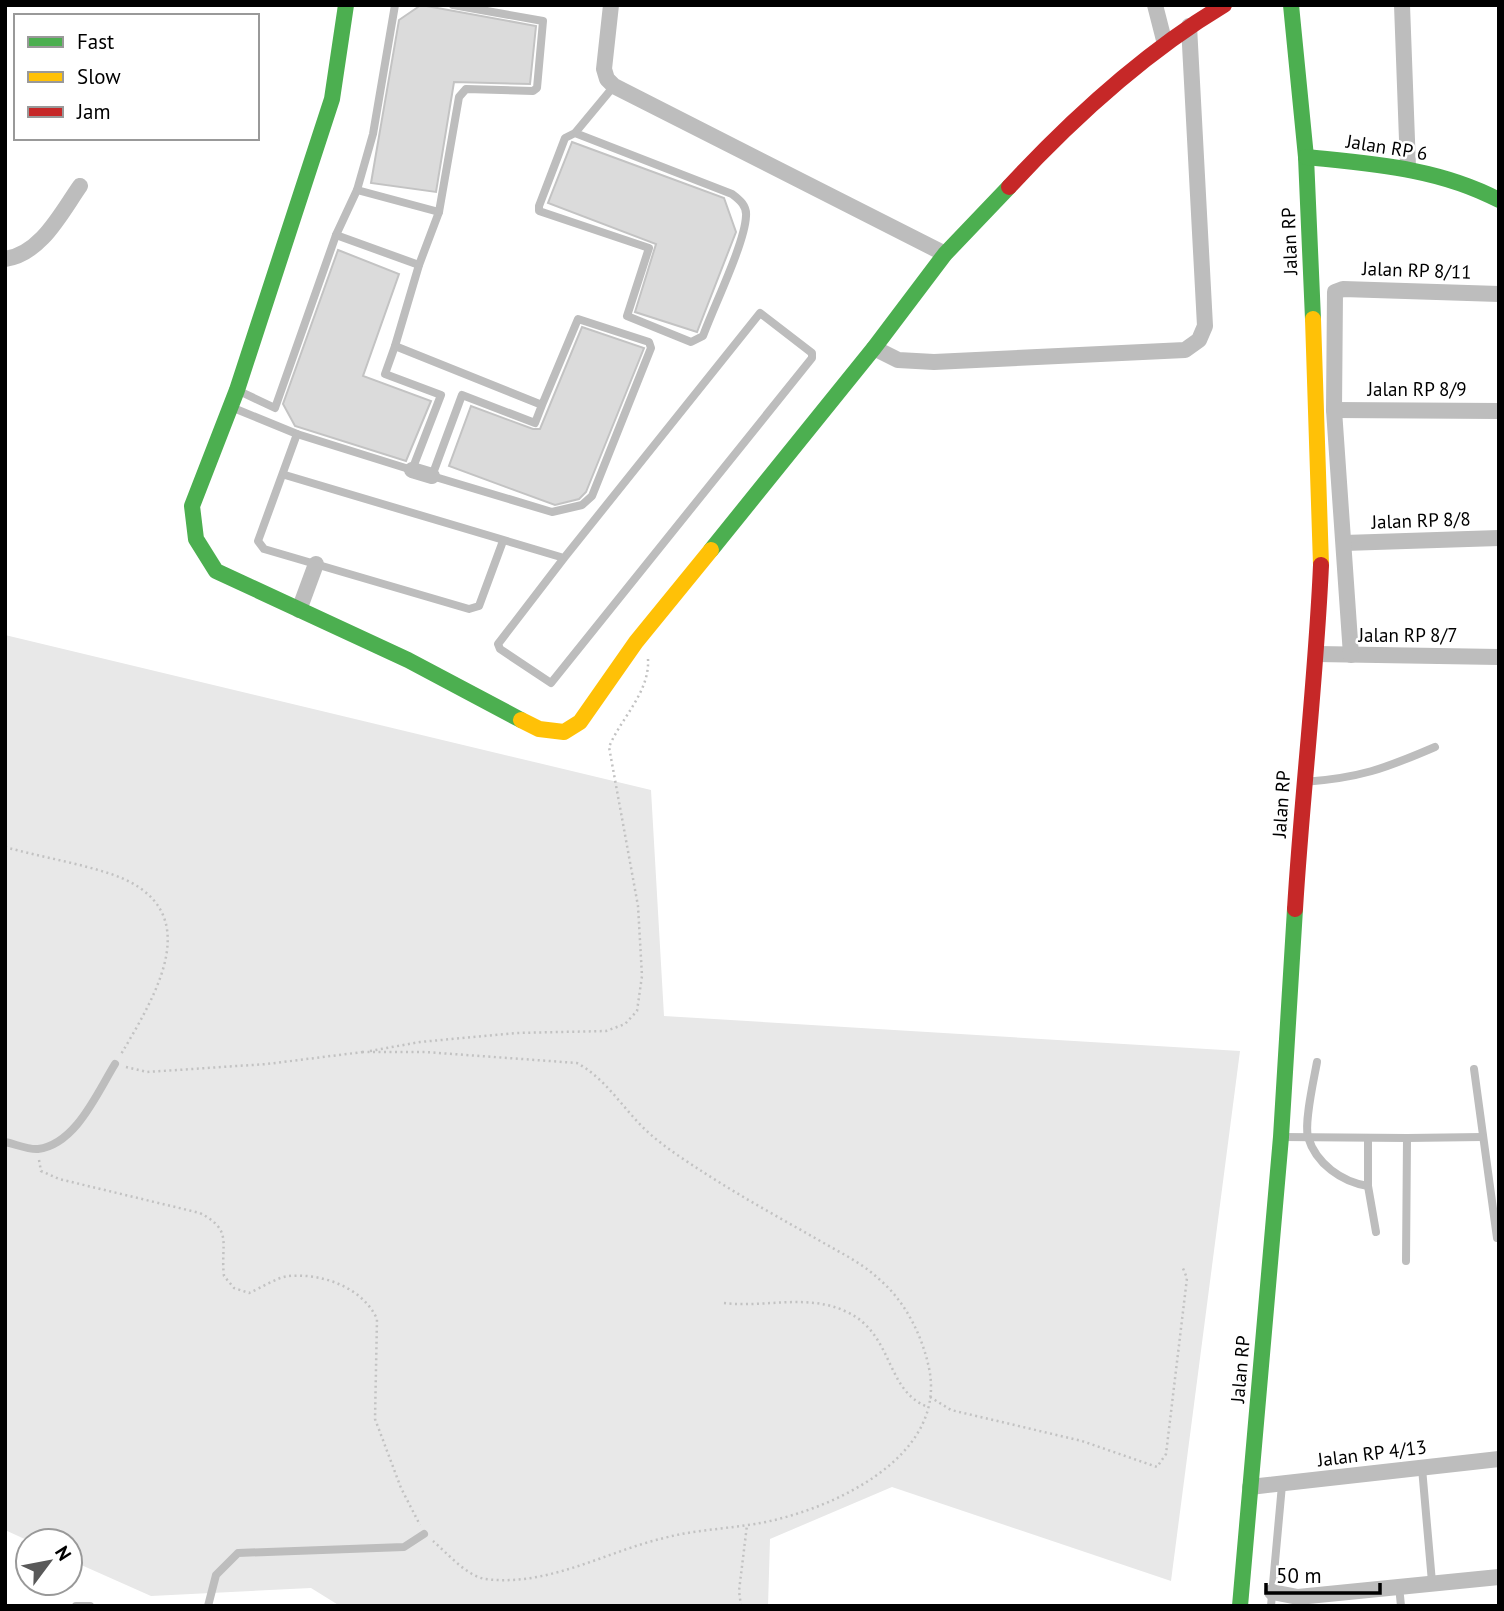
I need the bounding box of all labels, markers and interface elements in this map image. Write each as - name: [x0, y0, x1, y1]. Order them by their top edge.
- legend: [14, 14, 259, 140]
- text: Fast: [77, 28, 114, 55]
- text: Slow: [77, 63, 121, 90]
- text: Jam: [76, 98, 111, 125]
- street label: Jalan RP 6: [1344, 129, 1429, 165]
- street label: Jalan RP: [1276, 207, 1302, 276]
- street label: Jalan RP 8/11: [1361, 256, 1472, 284]
- street label: Jalan RP 8/9: [1366, 377, 1467, 401]
- street label: Jalan RP 8/8: [1370, 506, 1471, 534]
- street label: Jalan RP 8/7: [1357, 623, 1458, 647]
- street label: Jalan RP: [1267, 770, 1295, 839]
- street label: Jalan RP: [1225, 1334, 1255, 1405]
- street label: Jalan RP 4/13: [1315, 1434, 1428, 1472]
- north arrow: [14, 1527, 84, 1597]
- text: N: [50, 1541, 77, 1565]
- scale bar: [1266, 1552, 1380, 1596]
- text: 50 m: [1276, 1562, 1322, 1589]

